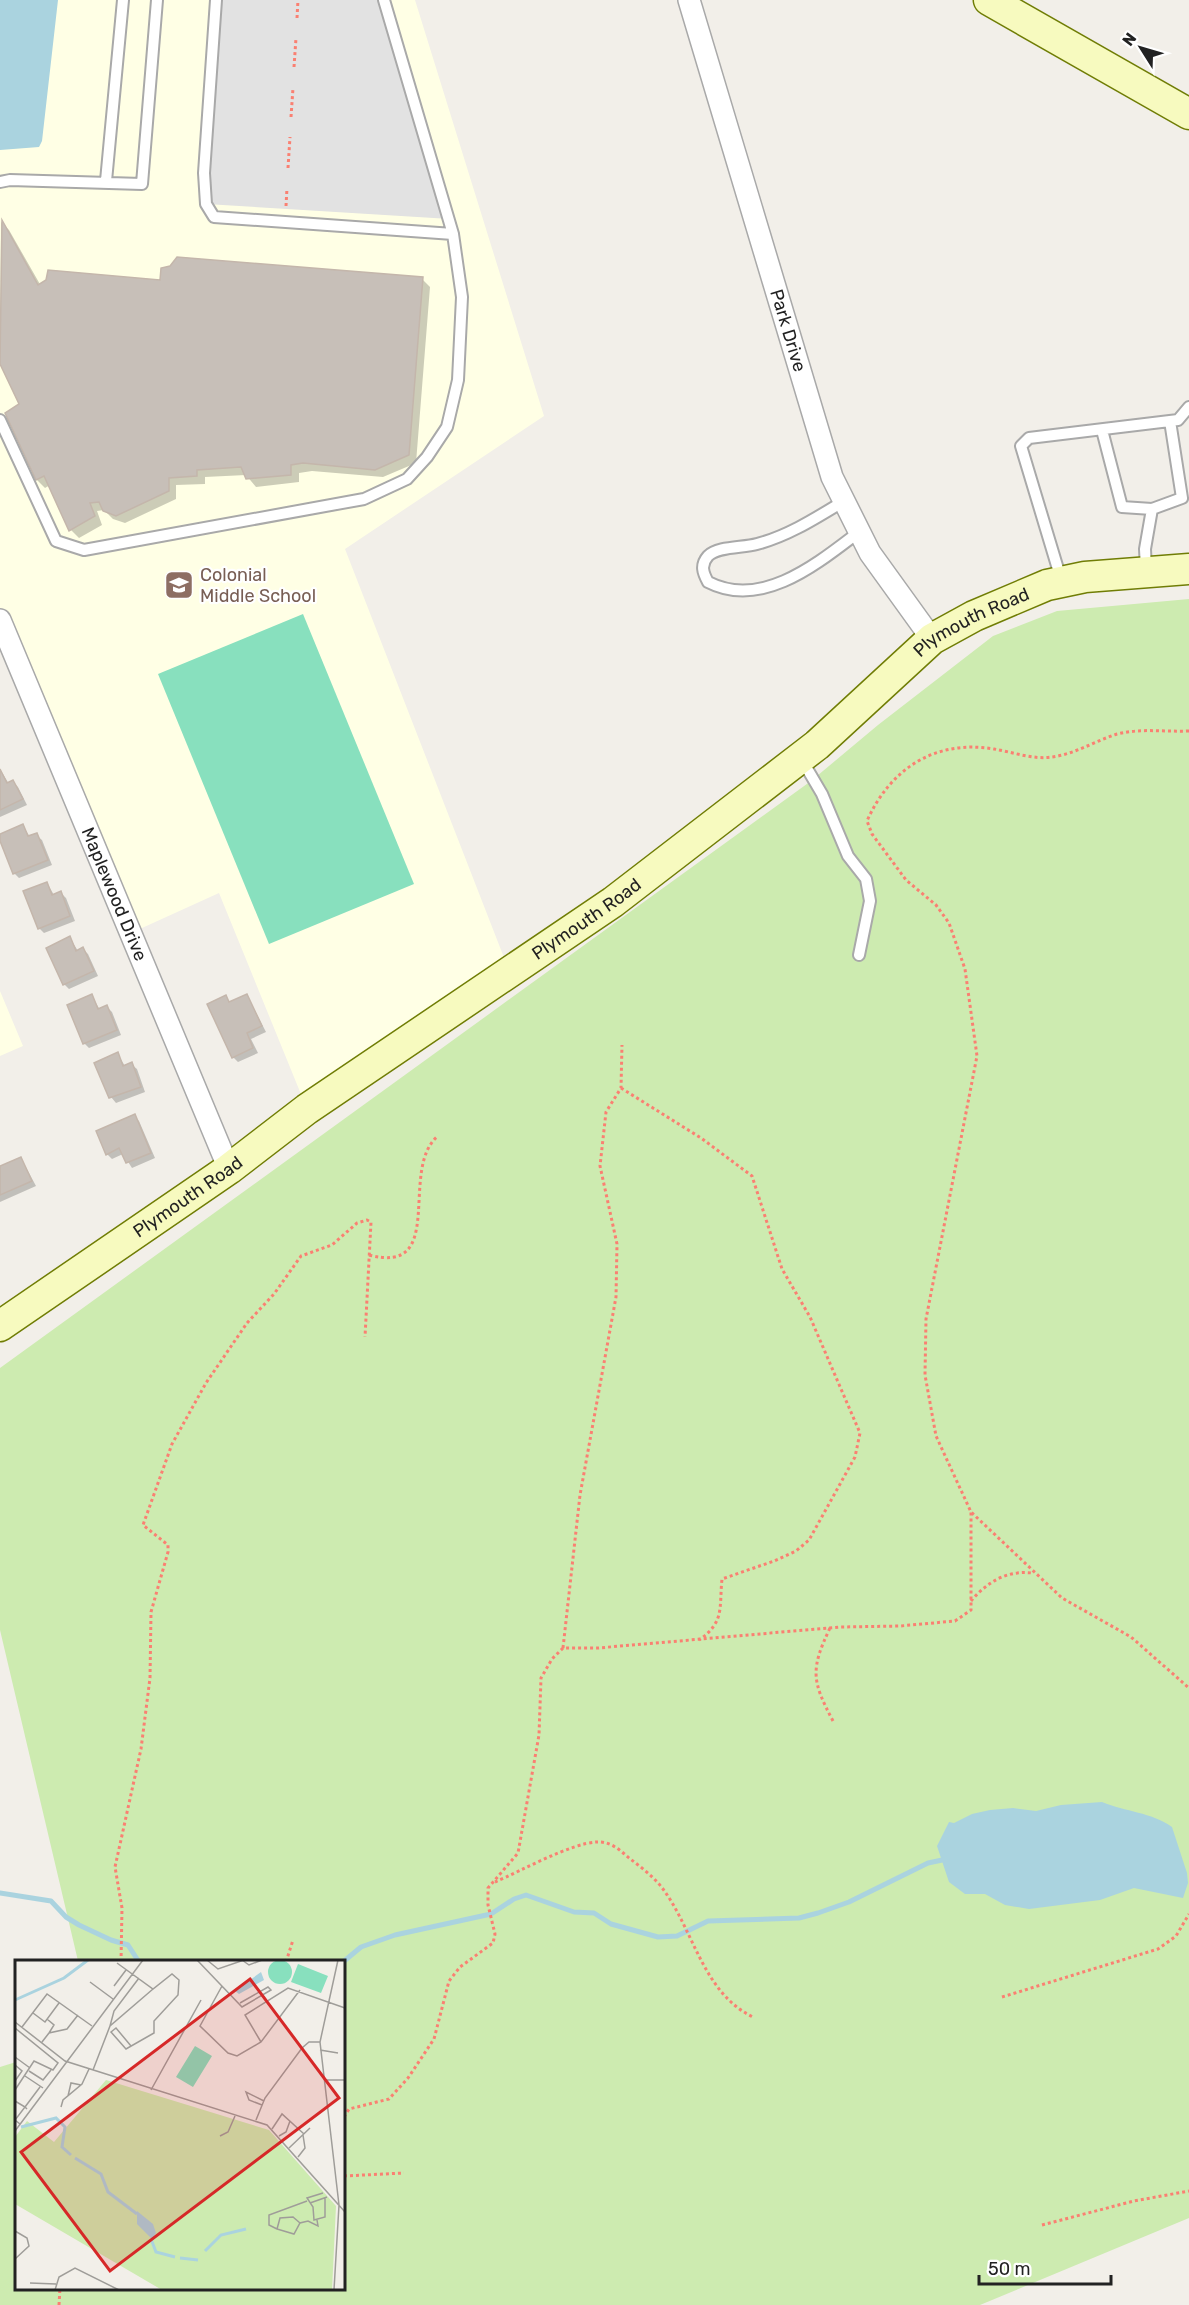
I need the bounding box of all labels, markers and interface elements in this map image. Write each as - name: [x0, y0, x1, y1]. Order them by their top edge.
- north arrow: [1111, 18, 1171, 78]
- text: N: [1118, 29, 1140, 50]
- street label: Park Drive: [765, 287, 811, 374]
- place label: Colonial Middle School: [200, 564, 316, 607]
- school or university icon: Colonial Middle School: [163, 569, 195, 601]
- street label: Plymouth Road: [909, 583, 1033, 662]
- street label: Maplewood Drive: [77, 824, 152, 964]
- street label: Plymouth Road: [528, 873, 646, 965]
- street label: Plymouth Road: [129, 1151, 247, 1242]
- inset map: [15, 1960, 345, 2290]
- scale bar: [979, 2248, 1111, 2286]
- text: 50 m: [988, 2258, 1031, 2280]

